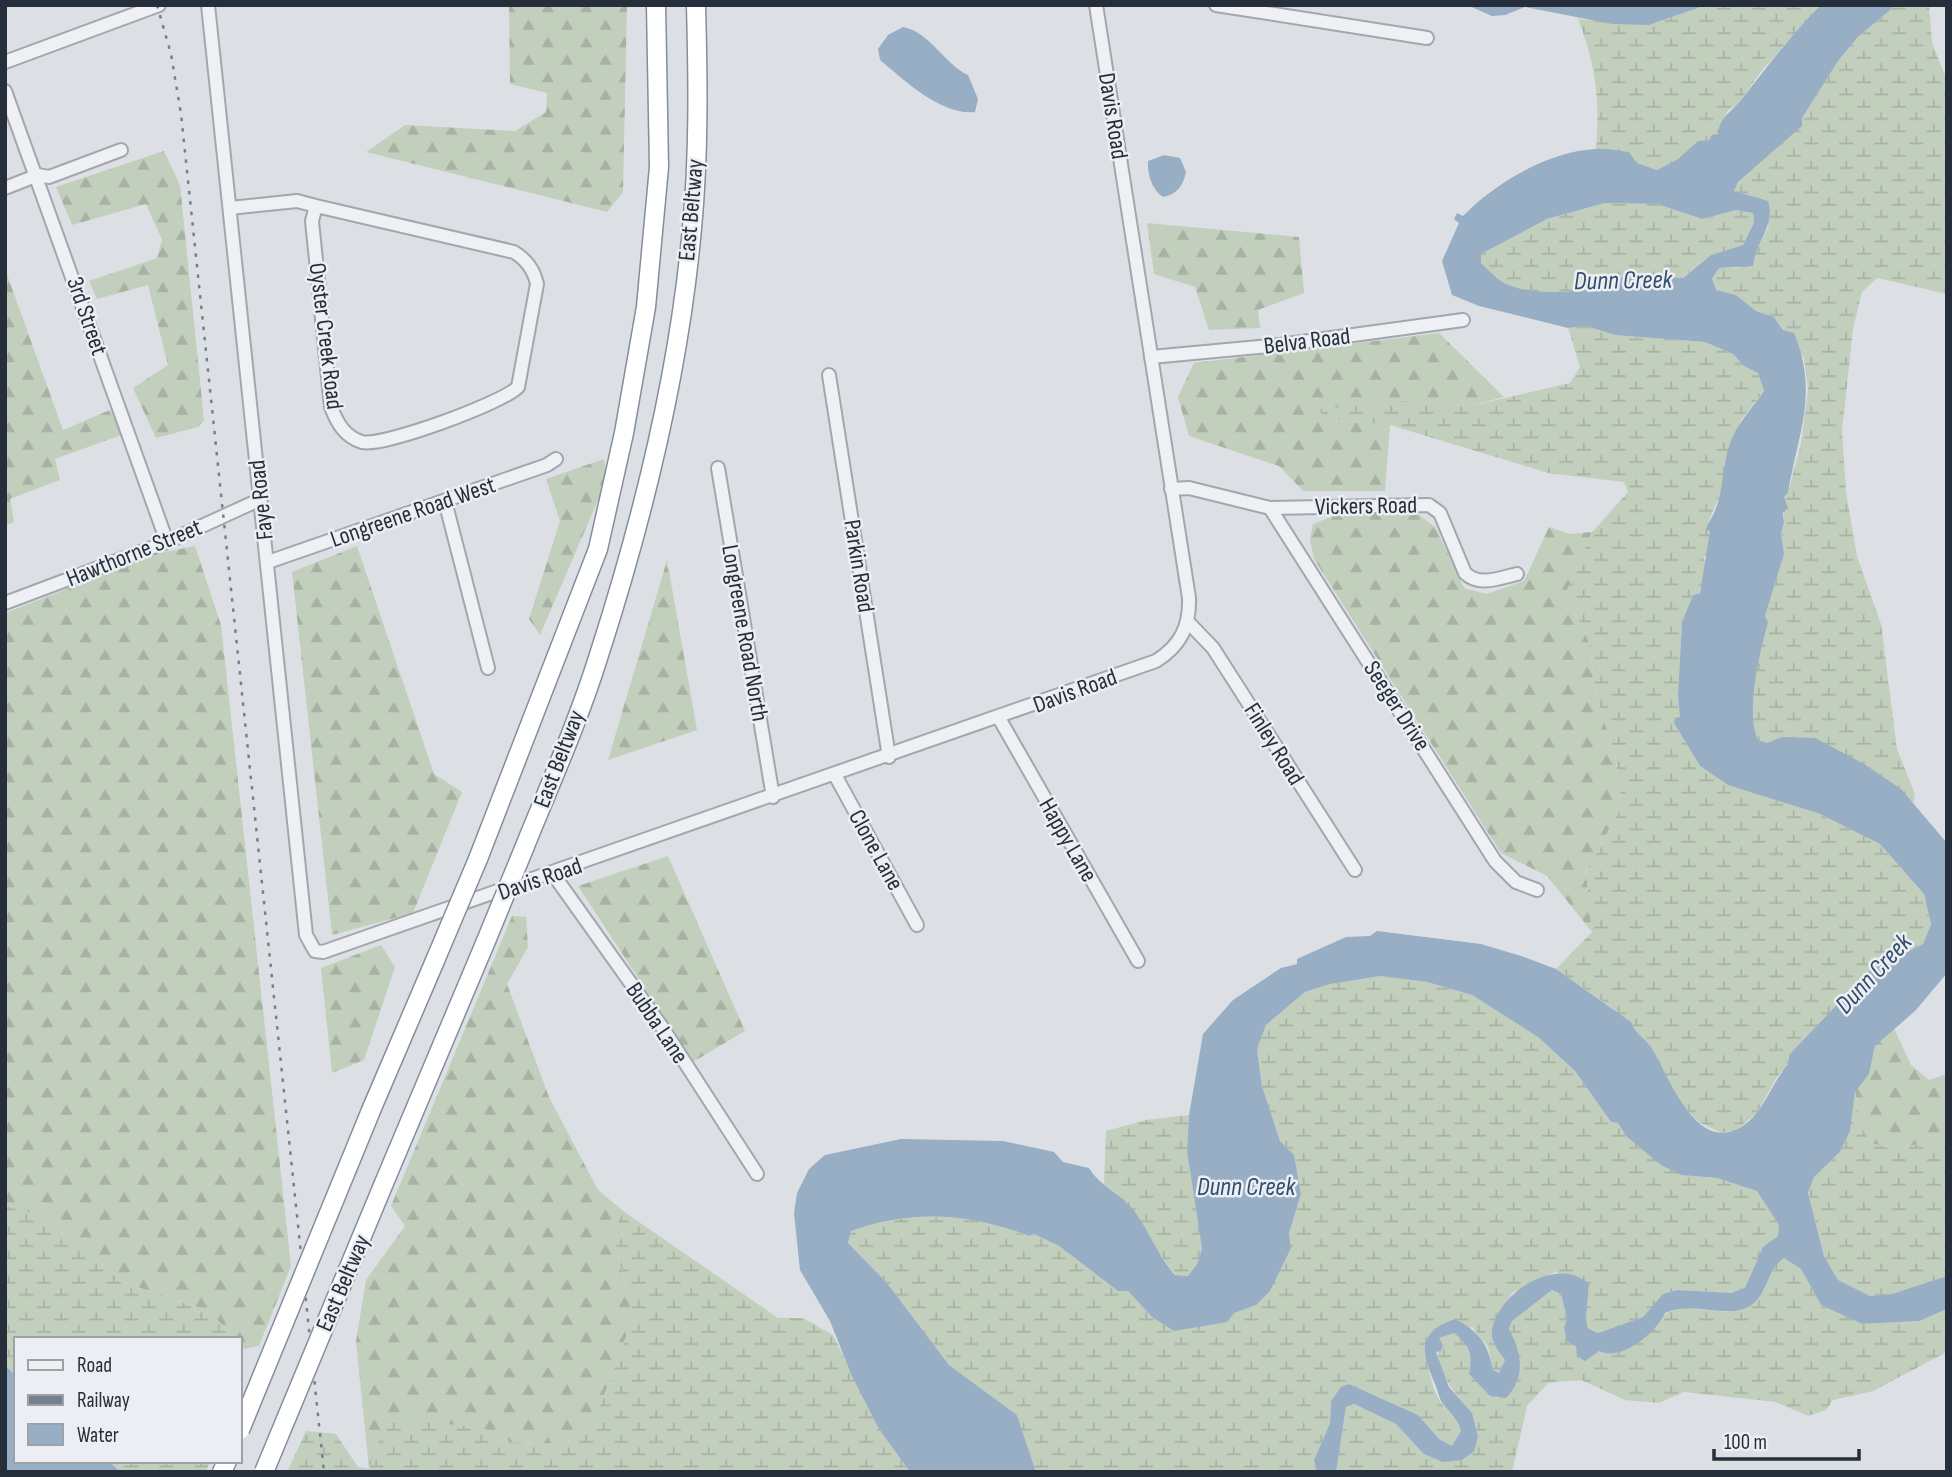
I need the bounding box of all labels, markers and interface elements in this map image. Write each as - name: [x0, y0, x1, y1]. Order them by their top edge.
- street label: Davis Road: [1092, 71, 1134, 161]
- street label: East Beltway: [672, 158, 710, 262]
- street label: Oyster Creek Road: [303, 261, 349, 411]
- water label: Dunn Creek: [1574, 265, 1674, 297]
- street label: 3rd Street: [60, 273, 114, 359]
- street label: Belva Road: [1262, 321, 1352, 361]
- street label: Faye Road: [242, 459, 280, 541]
- street label: Longreene Road West: [327, 470, 499, 554]
- street label: Vickers Road: [1315, 491, 1417, 521]
- street label: Hawthorne Street: [62, 513, 206, 593]
- street label: Parkin Road: [837, 517, 881, 615]
- street label: Longreene Road North: [715, 542, 775, 724]
- street label: Seeger Drive: [1357, 656, 1437, 756]
- street label: Davis Road: [1029, 663, 1121, 719]
- street label: Finley Road: [1238, 698, 1310, 790]
- street label: East Beltway: [527, 706, 591, 812]
- street label: Happy Lane: [1032, 793, 1104, 887]
- street label: Clone Lane: [842, 805, 910, 895]
- street label: Davis Road: [494, 851, 586, 907]
- water label: Dunn Creek: [1829, 927, 1920, 1020]
- street label: Bubba Lane: [619, 977, 695, 1069]
- water label: Dunn Creek: [1197, 1172, 1296, 1203]
- street label: East Beltway: [310, 1230, 376, 1336]
- legend: [14, 1337, 242, 1463]
- text: Road: [77, 1353, 112, 1378]
- text: Railway: [77, 1388, 130, 1413]
- scale bar: [1714, 1418, 1859, 1462]
- text: Water: [77, 1423, 119, 1448]
- text: 100 m: [1724, 1430, 1767, 1455]

